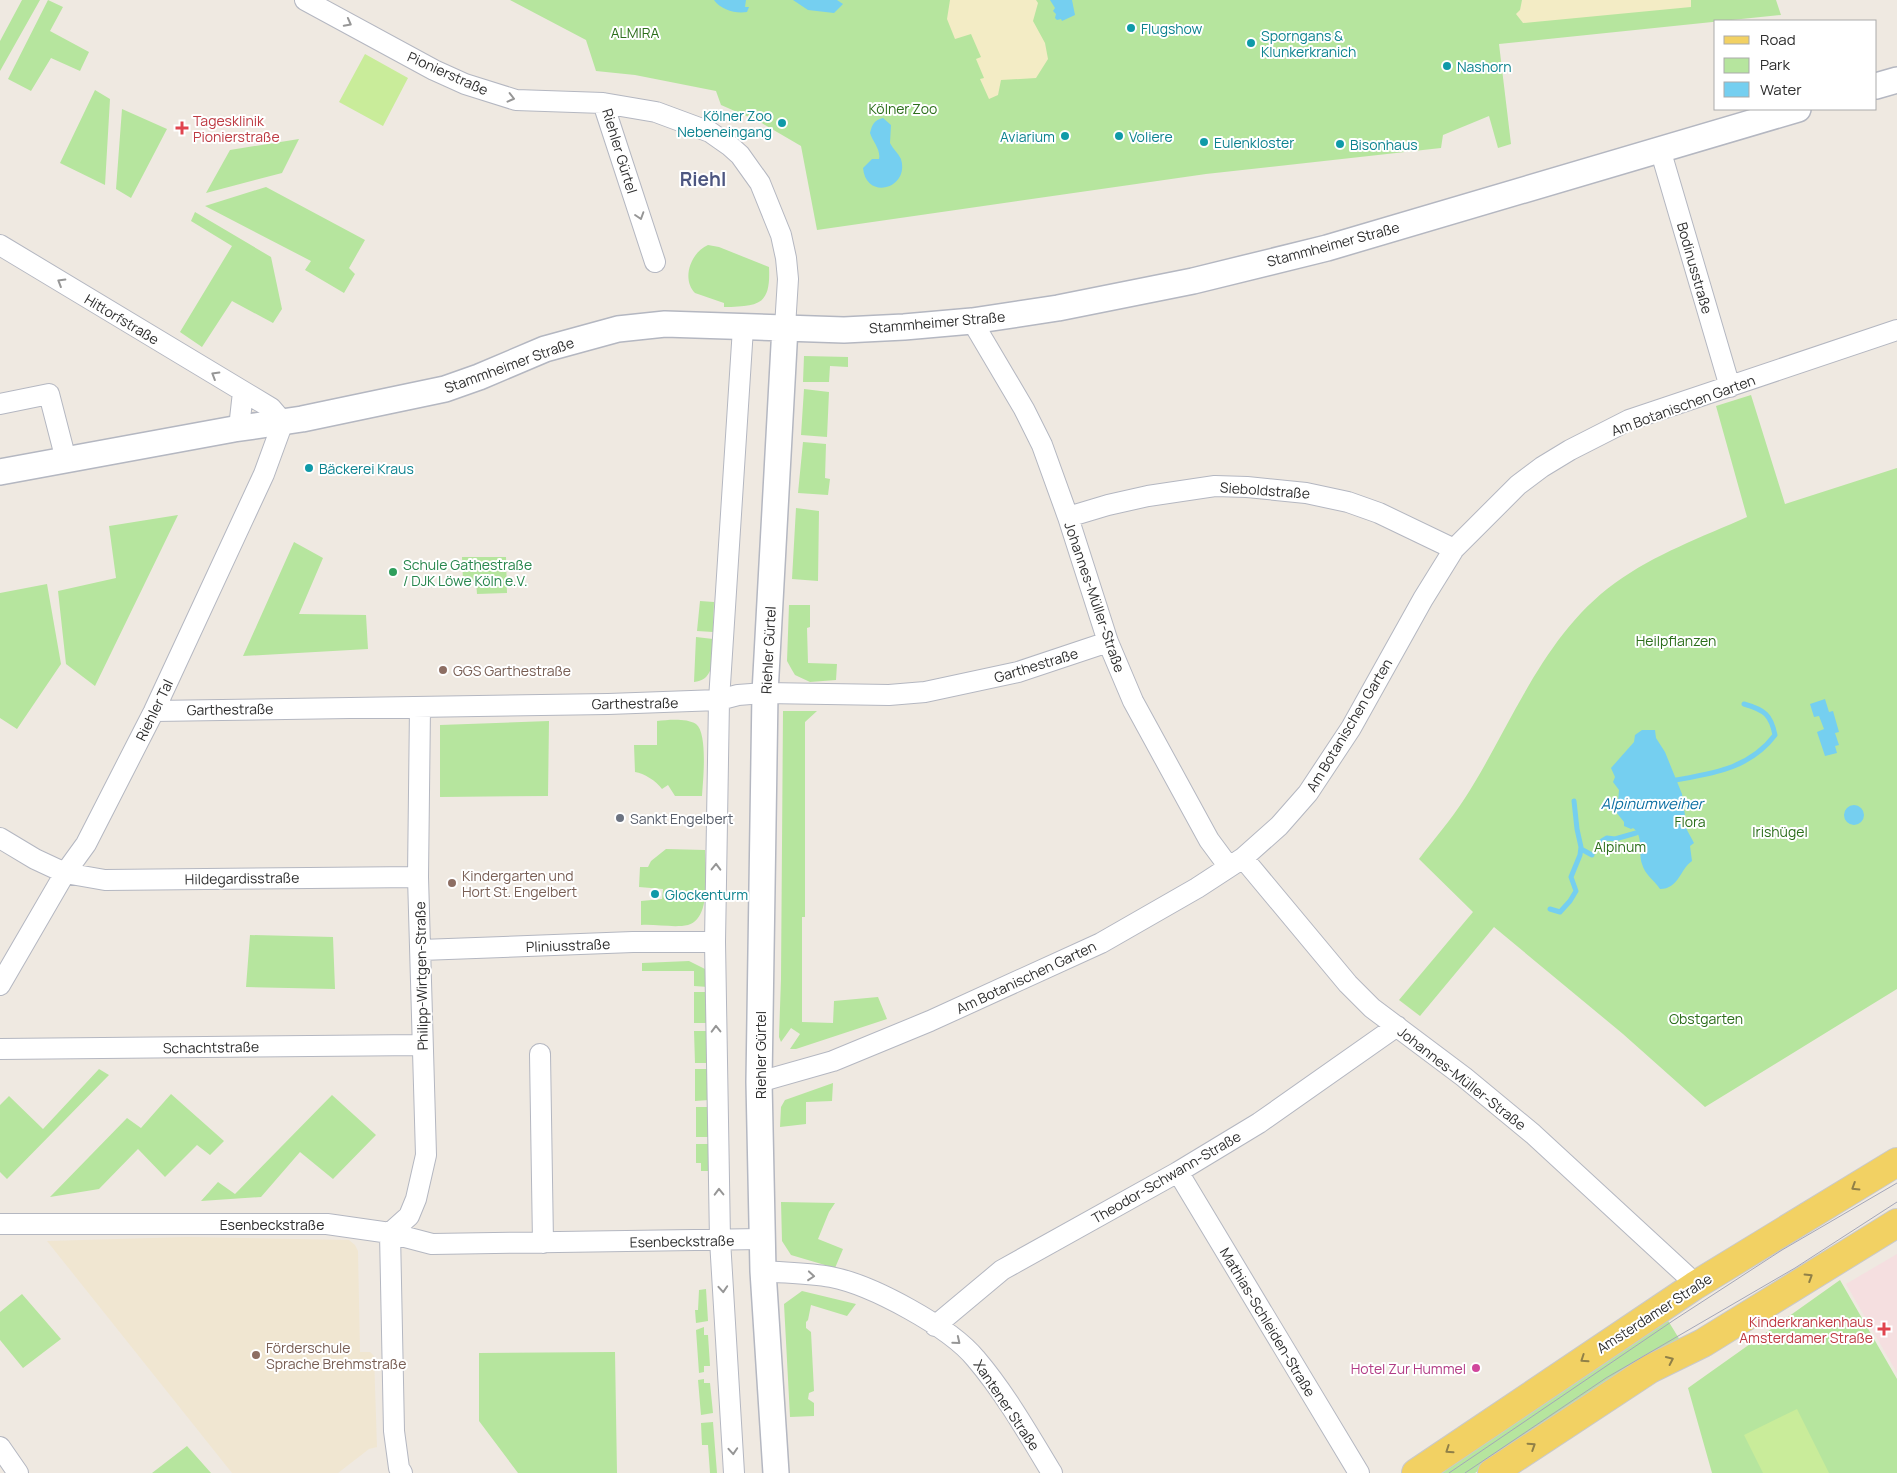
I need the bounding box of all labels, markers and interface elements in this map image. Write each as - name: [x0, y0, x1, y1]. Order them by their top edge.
- one-way arrow: [343, 17, 352, 27]
- place label: Flugshow: [1141, 19, 1203, 38]
- legend: [1714, 20, 1877, 110]
- marker: Flugshow: [1125, 22, 1137, 34]
- park label: ALMIRA: [611, 23, 660, 42]
- place label: Sporngans & Klunkerkranich: [1261, 26, 1356, 61]
- text: Road: [1760, 29, 1796, 50]
- marker: Sporngans & Klunkerkranich: [1245, 37, 1257, 49]
- street label: Pionierstraße: [405, 47, 491, 99]
- text: Park: [1760, 54, 1790, 75]
- place label: Nashorn: [1457, 57, 1512, 76]
- marker: Nashorn: [1441, 60, 1453, 72]
- text: Water: [1760, 79, 1802, 100]
- one-way arrow: [506, 92, 515, 103]
- park label: Kölner Zoo: [869, 99, 937, 118]
- street label: Riehler Gürtel: [598, 106, 642, 196]
- place label: Kölner Zoo Nebeneingang: [677, 106, 772, 141]
- place label: Tagesklinik Pionierstraße: [193, 111, 280, 146]
- marker: Kölner Zoo Nebeneingang: [776, 117, 788, 129]
- marker: Tagesklinik Pionierstraße: [175, 121, 189, 135]
- place label: Aviarium: [1000, 127, 1055, 146]
- place label: Voliere: [1129, 127, 1173, 146]
- marker: Aviarium: [1059, 130, 1071, 142]
- marker: Voliere: [1113, 130, 1125, 142]
- place label: Eulenkloster: [1214, 133, 1294, 152]
- place label: Bisonhaus: [1350, 135, 1418, 154]
- marker: Eulenkloster: [1198, 136, 1210, 148]
- marker: Bisonhaus: [1334, 138, 1346, 150]
- district label: Riehl: [680, 166, 726, 192]
- one-way arrow: [635, 211, 645, 220]
- street label: Stammheimer Straße: [1265, 217, 1401, 271]
- street label: Bodinusstraße: [1673, 220, 1717, 316]
- one-way arrow: [58, 278, 67, 288]
- street label: Hittorfstraße: [81, 289, 163, 349]
- street label: Stammheimer Straße: [868, 307, 1006, 337]
- street label: Stammheimer Straße: [442, 333, 576, 397]
- street label: Am Botanischen Garten: [1608, 370, 1758, 440]
- one-way arrow: [211, 372, 220, 382]
- place label: Bäckerei Kraus: [319, 459, 414, 478]
- marker: Bäckerei Kraus: [303, 462, 315, 474]
- street label: Sieboldstraße: [1219, 477, 1311, 503]
- street label: Johannes-Müller-Straße: [1060, 519, 1130, 675]
- place label: Schule Gathestraße / DJK Löwe Köln e.V.: [403, 555, 532, 590]
- marker: Schule Gathestraße / DJK Löwe Köln e.V.: [387, 566, 399, 578]
- street label: Riehler Gürtel: [756, 606, 780, 694]
- park label: Heilpflanzen: [1636, 631, 1716, 650]
- street label: Garthestraße: [992, 643, 1080, 687]
- street label: Am Botanischen Garten: [1302, 655, 1396, 795]
- place label: GGS Garthestraße: [453, 661, 571, 680]
- marker: GGS Garthestraße: [437, 664, 449, 676]
- street label: Riehler Tal: [131, 676, 177, 744]
- street label: Garthestraße: [591, 693, 679, 713]
- street label: Garthestraße: [186, 699, 274, 719]
- water label: Alpinumweiher: [1601, 793, 1706, 814]
- place label: Sankt Engelbert: [630, 809, 734, 828]
- marker: Sankt Engelbert: [614, 812, 626, 824]
- park label: Flora: [1674, 812, 1706, 831]
- park label: Irishügel: [1752, 822, 1808, 841]
- park label: Alpinum: [1594, 837, 1646, 856]
- one-way arrow: [711, 862, 721, 870]
- place label: Kindergarten und Hort St. Engelbert: [462, 866, 577, 901]
- street label: Hildegardisstraße: [185, 868, 299, 888]
- marker: Kindergarten und Hort St. Engelbert: [446, 877, 458, 889]
- place label: Glockenturm: [665, 885, 748, 904]
- marker: Glockenturm: [649, 888, 661, 900]
- street label: Philipp-Wirtgen-Straße: [410, 901, 432, 1051]
- street label: Pliniusstraße: [526, 934, 610, 956]
- street label: Am Botanischen Garten: [953, 936, 1099, 1018]
- park label: Obstgarten: [1669, 1009, 1743, 1028]
- street label: Riehler Gürtel: [751, 1011, 770, 1099]
- street label: Johannes-Müller-Straße: [1394, 1022, 1530, 1134]
- one-way arrow: [711, 1025, 721, 1032]
- street label: Schachtstraße: [163, 1037, 259, 1057]
- street label: Theodor-Schwann-Straße: [1088, 1126, 1244, 1228]
- one-way arrow: [1852, 1180, 1861, 1190]
- one-way arrow: [714, 1187, 724, 1195]
- street label: Esenbeckstraße: [220, 1215, 324, 1234]
- street label: Esenbeckstraße: [629, 1231, 735, 1251]
- street label: Mathias-Schleiden-Straße: [1216, 1244, 1320, 1400]
- street label: Amsterdamer Straße: [1593, 1269, 1715, 1357]
- one-way arrow: [808, 1270, 816, 1281]
- one-way arrow: [1804, 1274, 1813, 1283]
- one-way arrow: [717, 1285, 728, 1293]
- place label: Kinderkrankenhaus Amsterdamer Straße: [1739, 1312, 1873, 1347]
- marker: Kinderkrankenhaus Amsterdamer Straße: [1877, 1322, 1891, 1336]
- one-way arrow: [951, 1336, 960, 1344]
- place label: Förderschule Sprache Brehmstraße: [266, 1338, 406, 1373]
- marker: Förderschule Sprache Brehmstraße: [250, 1349, 262, 1361]
- one-way arrow: [1580, 1353, 1590, 1362]
- one-way arrow: [1665, 1355, 1674, 1366]
- street label: Xantener Straße: [970, 1356, 1044, 1454]
- place label: Hotel Zur Hummel: [1351, 1359, 1466, 1378]
- marker: Hotel Zur Hummel: [1470, 1362, 1482, 1374]
- one-way arrow: [1527, 1443, 1536, 1452]
- one-way arrow: [1446, 1444, 1455, 1453]
- one-way arrow: [727, 1447, 738, 1455]

